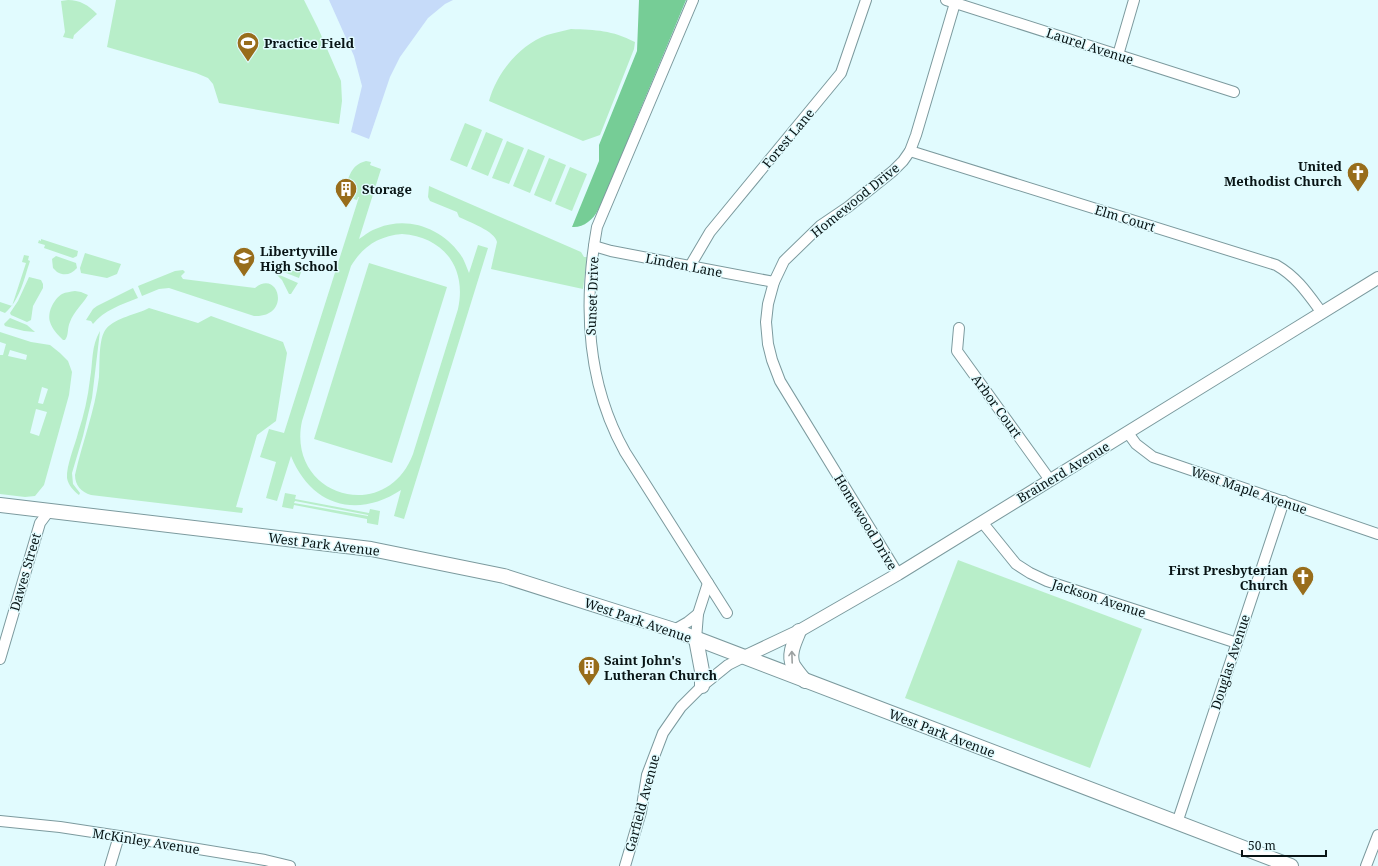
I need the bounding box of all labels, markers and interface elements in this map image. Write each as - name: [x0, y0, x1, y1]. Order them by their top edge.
- street label: Laurel Avenue: [1044, 23, 1136, 69]
- sports icon: Practice Field: [235, 30, 261, 63]
- place label: Practice Field: [264, 34, 355, 52]
- street label: Forest Lane: [758, 104, 818, 171]
- place label: United Methodist Church: [1224, 157, 1343, 190]
- street label: Homewood Drive: [807, 159, 903, 241]
- church icon: United Methodist Church: [1345, 160, 1371, 193]
- building icon: Storage: [333, 176, 359, 209]
- place label: Storage: [362, 180, 412, 198]
- street label: Elm Court: [1093, 200, 1158, 236]
- place label: Libertyville High School: [260, 242, 339, 275]
- school or university icon: Libertyville High School: [231, 245, 257, 278]
- street label: Linden Lane: [644, 249, 724, 281]
- street label: Sunset Drive: [582, 256, 602, 336]
- street label: Arbor Court: [968, 370, 1026, 442]
- street label: Brainerd Avenue: [1013, 437, 1113, 507]
- street label: West Maple Avenue: [1188, 462, 1310, 518]
- street label: Homewood Drive: [830, 471, 902, 573]
- street label: West Park Avenue: [267, 528, 381, 560]
- street label: Dawes Street: [5, 530, 45, 613]
- place label: First Presbyterian Church: [1169, 561, 1288, 594]
- church icon: First Presbyterian Church: [1290, 564, 1316, 597]
- street label: Jackson Avenue: [1049, 574, 1148, 622]
- street label: West Park Avenue: [582, 593, 694, 647]
- street label: Douglas Avenue: [1206, 612, 1254, 712]
- place label: Saint John's Lutheran Church: [604, 651, 718, 684]
- one-way arrow: [789, 651, 796, 664]
- building icon: Saint John's Lutheran Church: [576, 654, 602, 687]
- street label: West Park Avenue: [886, 704, 998, 762]
- street label: Garfield Avenue: [620, 752, 664, 854]
- street label: McKinley Avenue: [91, 824, 201, 858]
- scale bar: [1242, 832, 1326, 858]
- text: 50 m: [1248, 837, 1276, 854]

